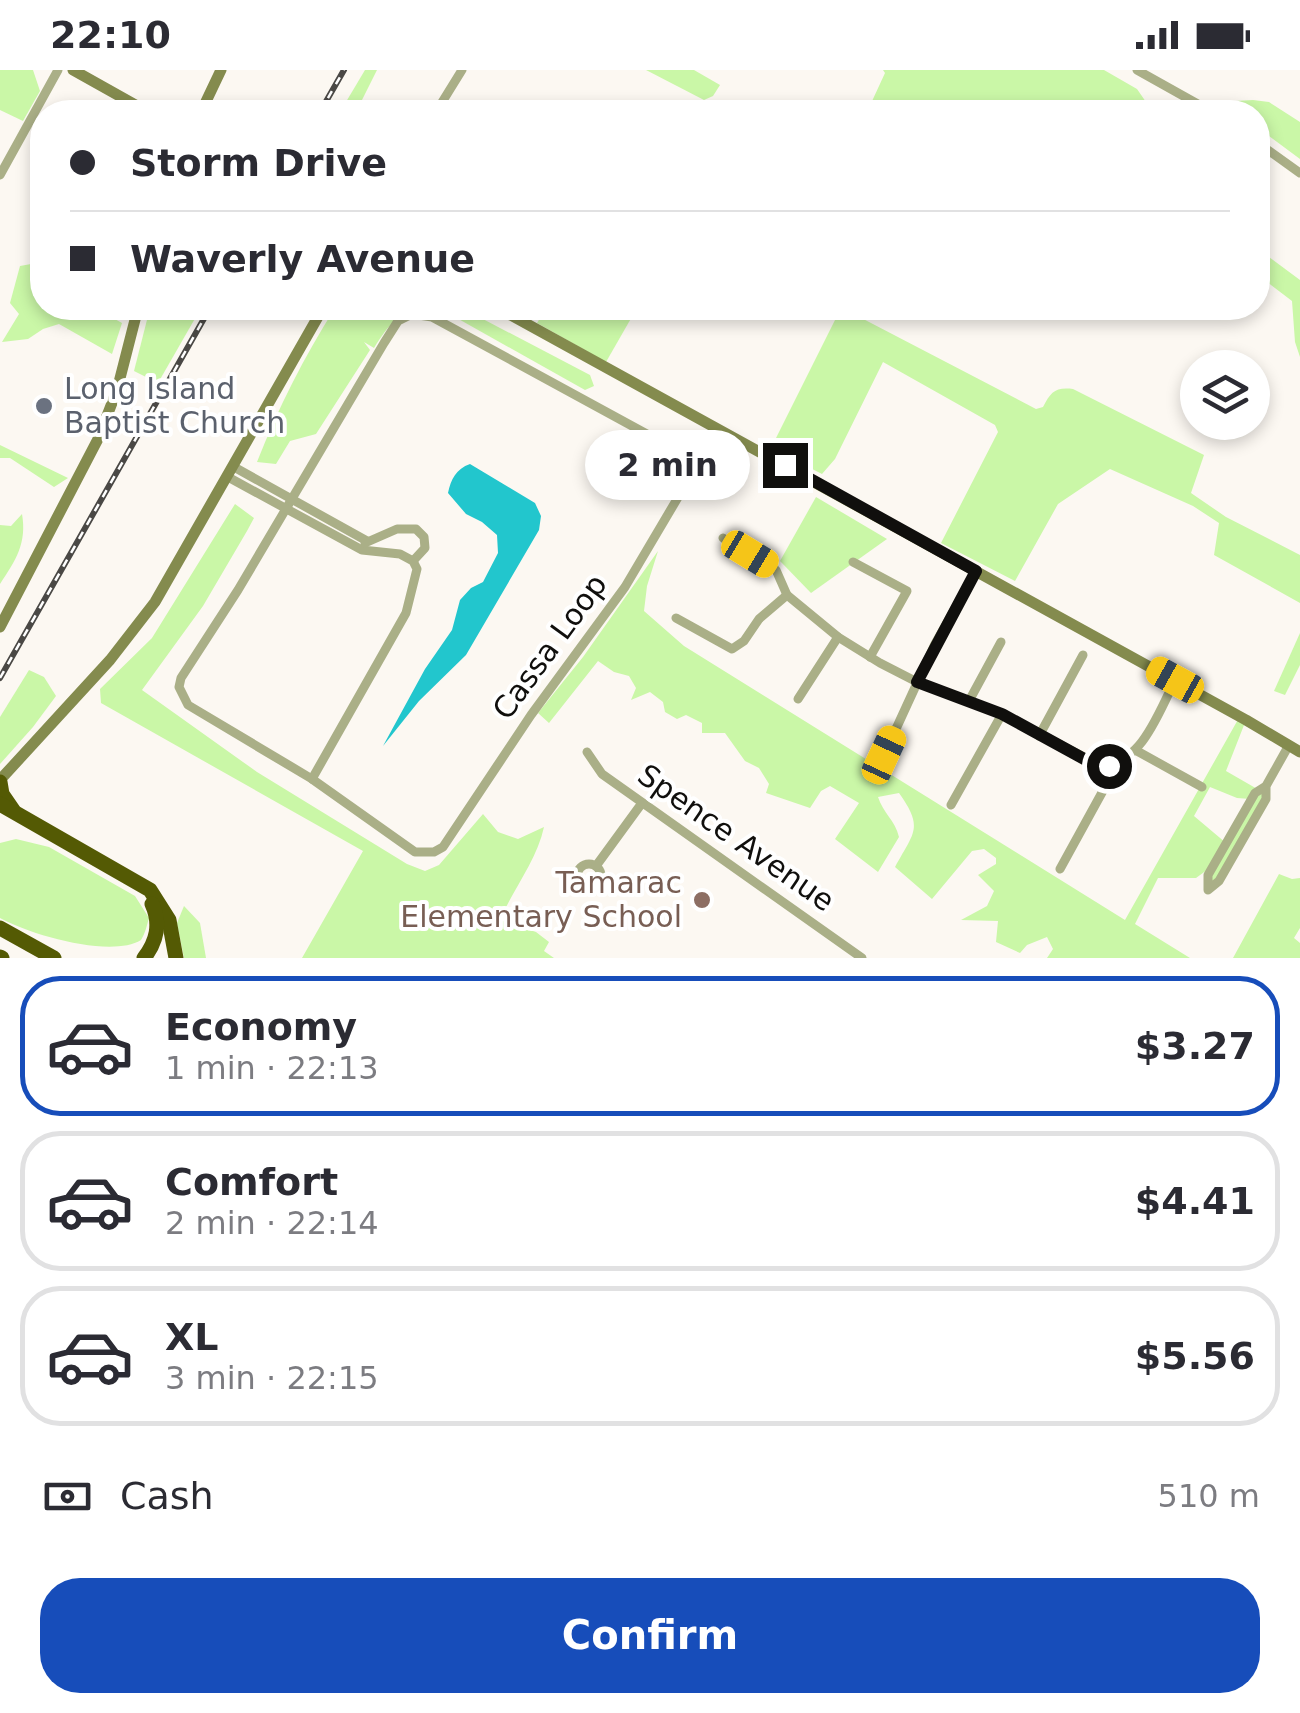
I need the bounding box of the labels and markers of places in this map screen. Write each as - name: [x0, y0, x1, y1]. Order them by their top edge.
- place label: Long Island Baptist Church: [64, 371, 285, 440]
- marker: Long Island Baptist Church: [33, 395, 55, 417]
- place label: Tamarac Elementary School: [400, 865, 682, 934]
- marker: Tamarac Elementary School: [691, 889, 713, 911]

